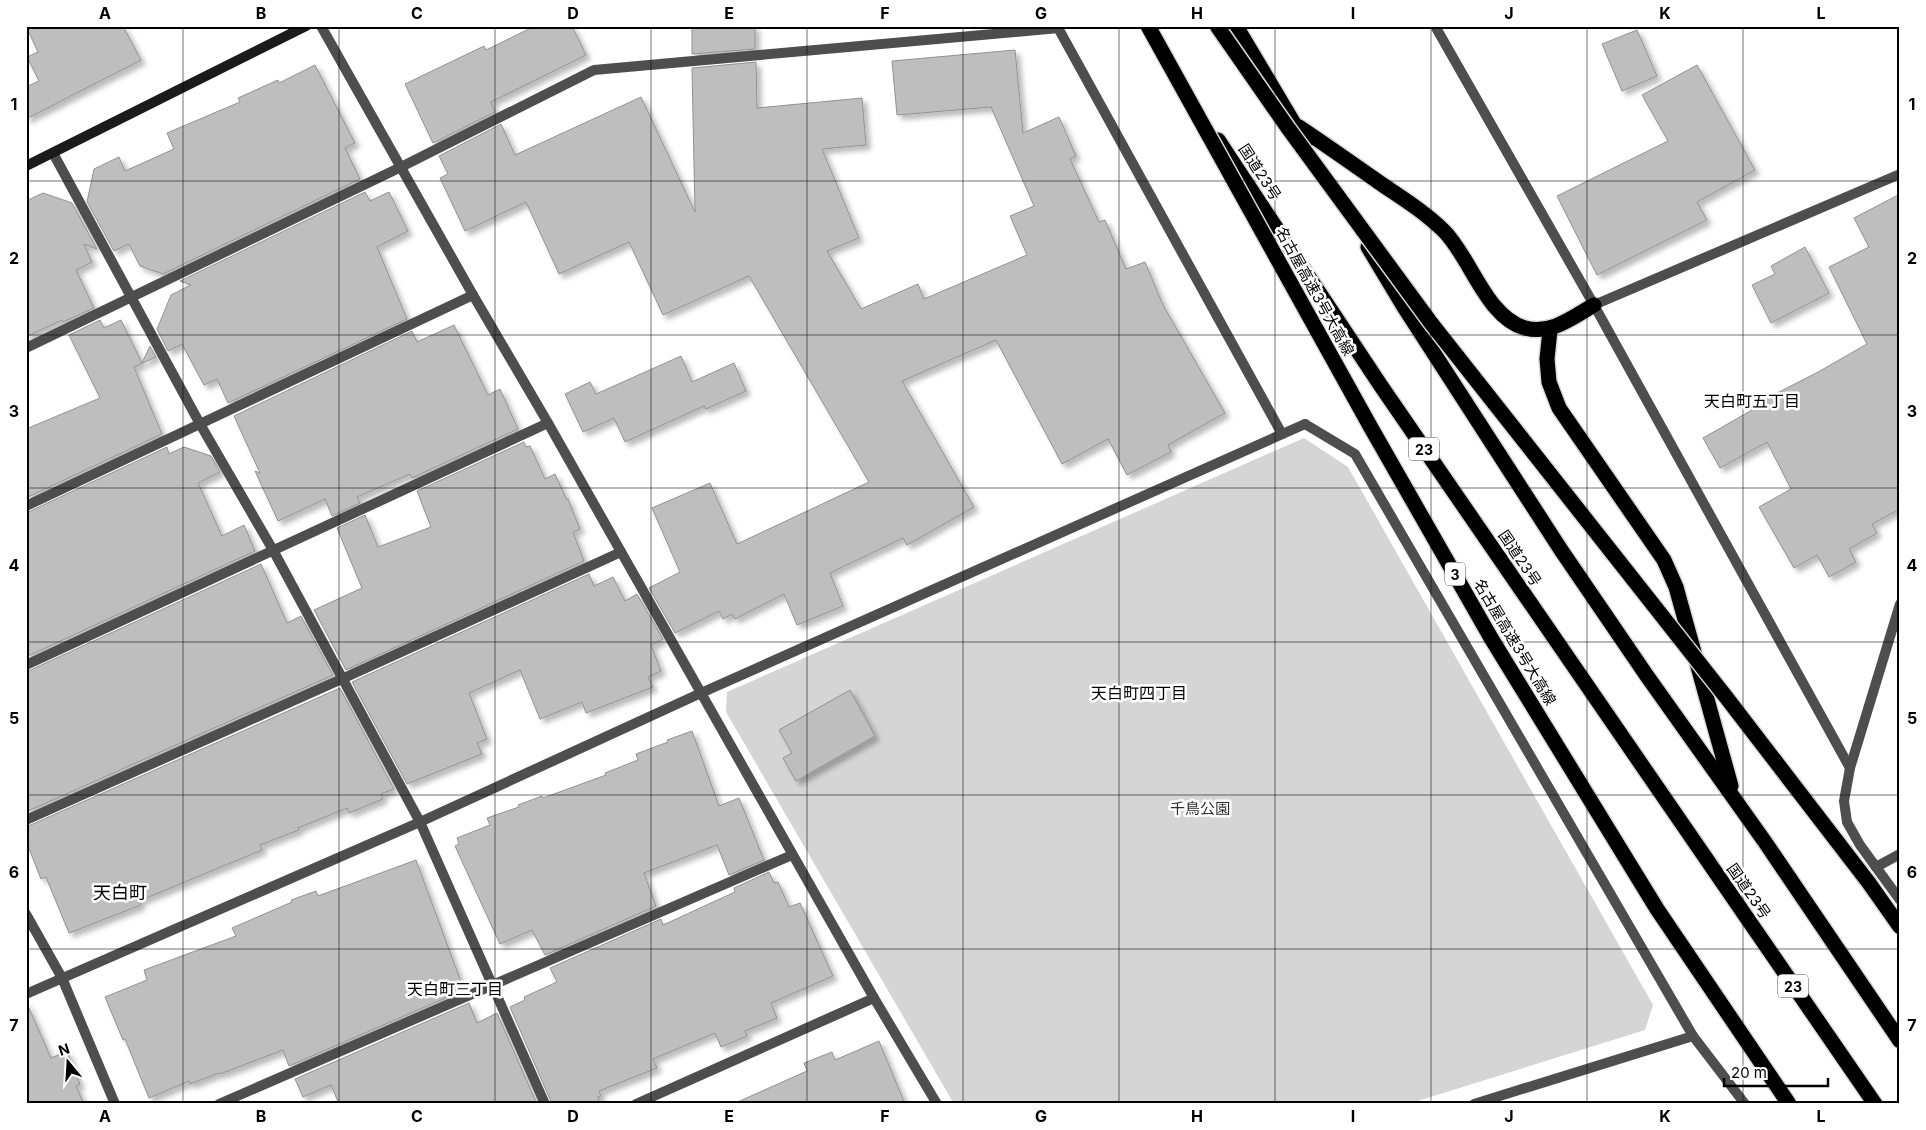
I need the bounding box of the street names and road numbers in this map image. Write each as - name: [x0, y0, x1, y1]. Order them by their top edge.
- street label: 国道23号: [1235, 140, 1285, 204]
- street label: 名古屋高速3号大高線: [1272, 223, 1358, 359]
- road number: 23: [1409, 438, 1439, 460]
- street label: 国道23号: [1494, 526, 1546, 590]
- road number: 3: [1445, 562, 1465, 586]
- street label: 名古屋高速3号大高線: [1470, 575, 1560, 709]
- street label: 国道23号: [1723, 860, 1775, 922]
- road number: 23: [1778, 974, 1808, 998]

